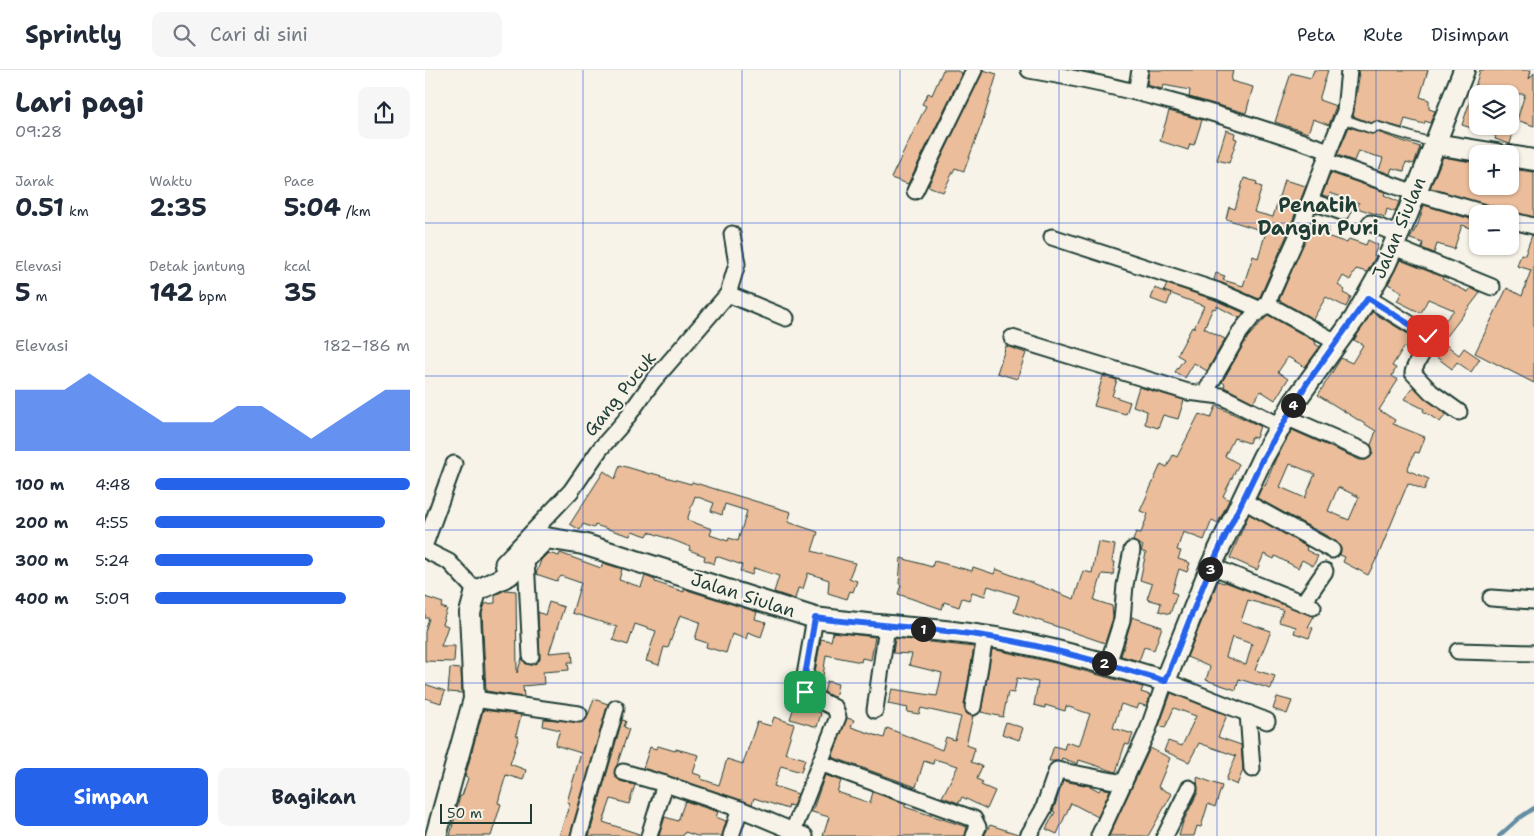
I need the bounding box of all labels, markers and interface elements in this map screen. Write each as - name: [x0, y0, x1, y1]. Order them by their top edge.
- search box: [152, 12, 502, 57]
- text: Sprintly: [25, 19, 122, 51]
- icon: search: [170, 21, 198, 49]
- text: Cari di sini: [210, 22, 308, 47]
- text: Peta: [1297, 23, 1335, 47]
- text: Rute: [1363, 23, 1403, 47]
- text: Disimpan: [1431, 23, 1509, 47]
- text: Lari pagi: [15, 83, 144, 121]
- map controls: [1469, 85, 1519, 255]
- button: layers: [1469, 85, 1519, 135]
- button: share: [358, 87, 410, 139]
- text: 09:28: [15, 121, 62, 142]
- button: +: [1469, 145, 1519, 195]
- text: Jarak: [15, 172, 54, 190]
- text: Waktu: [149, 172, 192, 190]
- text: Pace: [284, 172, 314, 190]
- street label: Jalan Siulan: [1367, 173, 1431, 283]
- text: 0.51: [15, 190, 64, 224]
- text: 2:35: [149, 190, 207, 224]
- text: 5:04: [284, 190, 341, 224]
- district label: Penatih Dangin Puri: [1257, 192, 1379, 241]
- text: km: [64, 202, 89, 220]
- text: /km: [341, 202, 371, 220]
- button: −: [1469, 205, 1519, 255]
- text: Elevasi: [15, 257, 62, 275]
- text: Detak jantung: [149, 257, 245, 275]
- text: kcal: [284, 257, 311, 275]
- text: 5: [15, 275, 31, 309]
- text: 142: [149, 275, 194, 309]
- text: 35: [284, 275, 317, 309]
- text: m: [31, 287, 47, 305]
- text: bpm: [194, 287, 227, 305]
- pin: [1407, 315, 1449, 357]
- icon: check: [1414, 322, 1442, 350]
- text: Elevasi: [15, 335, 69, 356]
- text: 182–186 m: [323, 335, 410, 356]
- street label: Gang Pucuk: [578, 347, 662, 441]
- pin: 4: [1281, 392, 1305, 418]
- text: 4: [1289, 396, 1298, 414]
- text: 100 m: [15, 474, 64, 495]
- text: 4:48: [95, 474, 131, 495]
- text: 200 m: [15, 512, 68, 533]
- text: 4:55: [95, 512, 129, 533]
- text: 300 m: [15, 550, 69, 571]
- text: 5:24: [95, 550, 129, 571]
- pin: 3: [1197, 556, 1223, 582]
- text: 3: [1206, 560, 1215, 578]
- street label: Jalan Siulan: [688, 567, 798, 623]
- text: 400 m: [15, 588, 69, 609]
- text: 5:09: [95, 588, 130, 609]
- pin: 1: [911, 616, 935, 642]
- text: 1: [920, 620, 927, 638]
- pin: 2: [1091, 650, 1117, 676]
- text: 2: [1100, 654, 1109, 672]
- pin: [784, 671, 826, 713]
- icon: arrive: [791, 678, 819, 706]
- button: Simpan: [15, 768, 208, 826]
- button: Bagikan: [218, 768, 410, 826]
- scale bar: [440, 801, 533, 824]
- text: 50 m: [447, 804, 482, 822]

